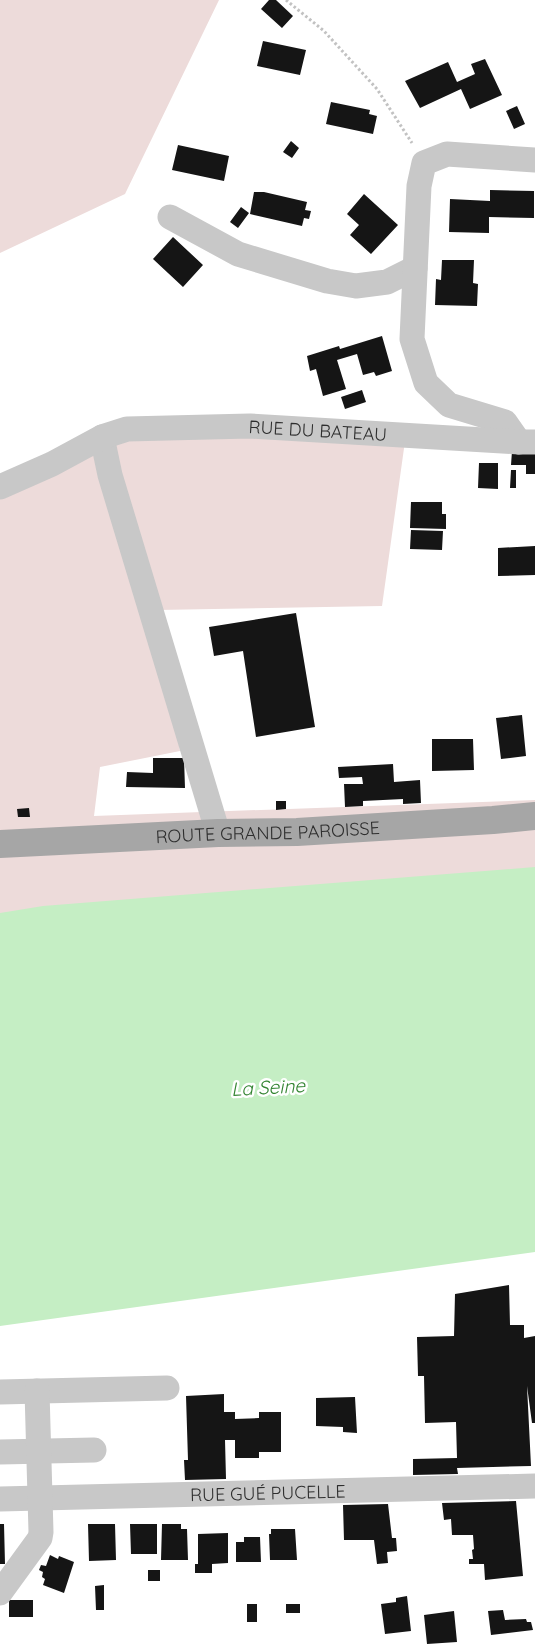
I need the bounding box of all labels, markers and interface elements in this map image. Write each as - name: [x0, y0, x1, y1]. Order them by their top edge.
- street label: RUE DU BATEAU: [248, 414, 388, 446]
- street label: ROUTE GRANDE PAROISSE: [155, 815, 380, 848]
- water label: La Seine: [230, 1073, 307, 1101]
- street label: RUE GUÉ PUCELLE: [190, 1479, 346, 1506]

